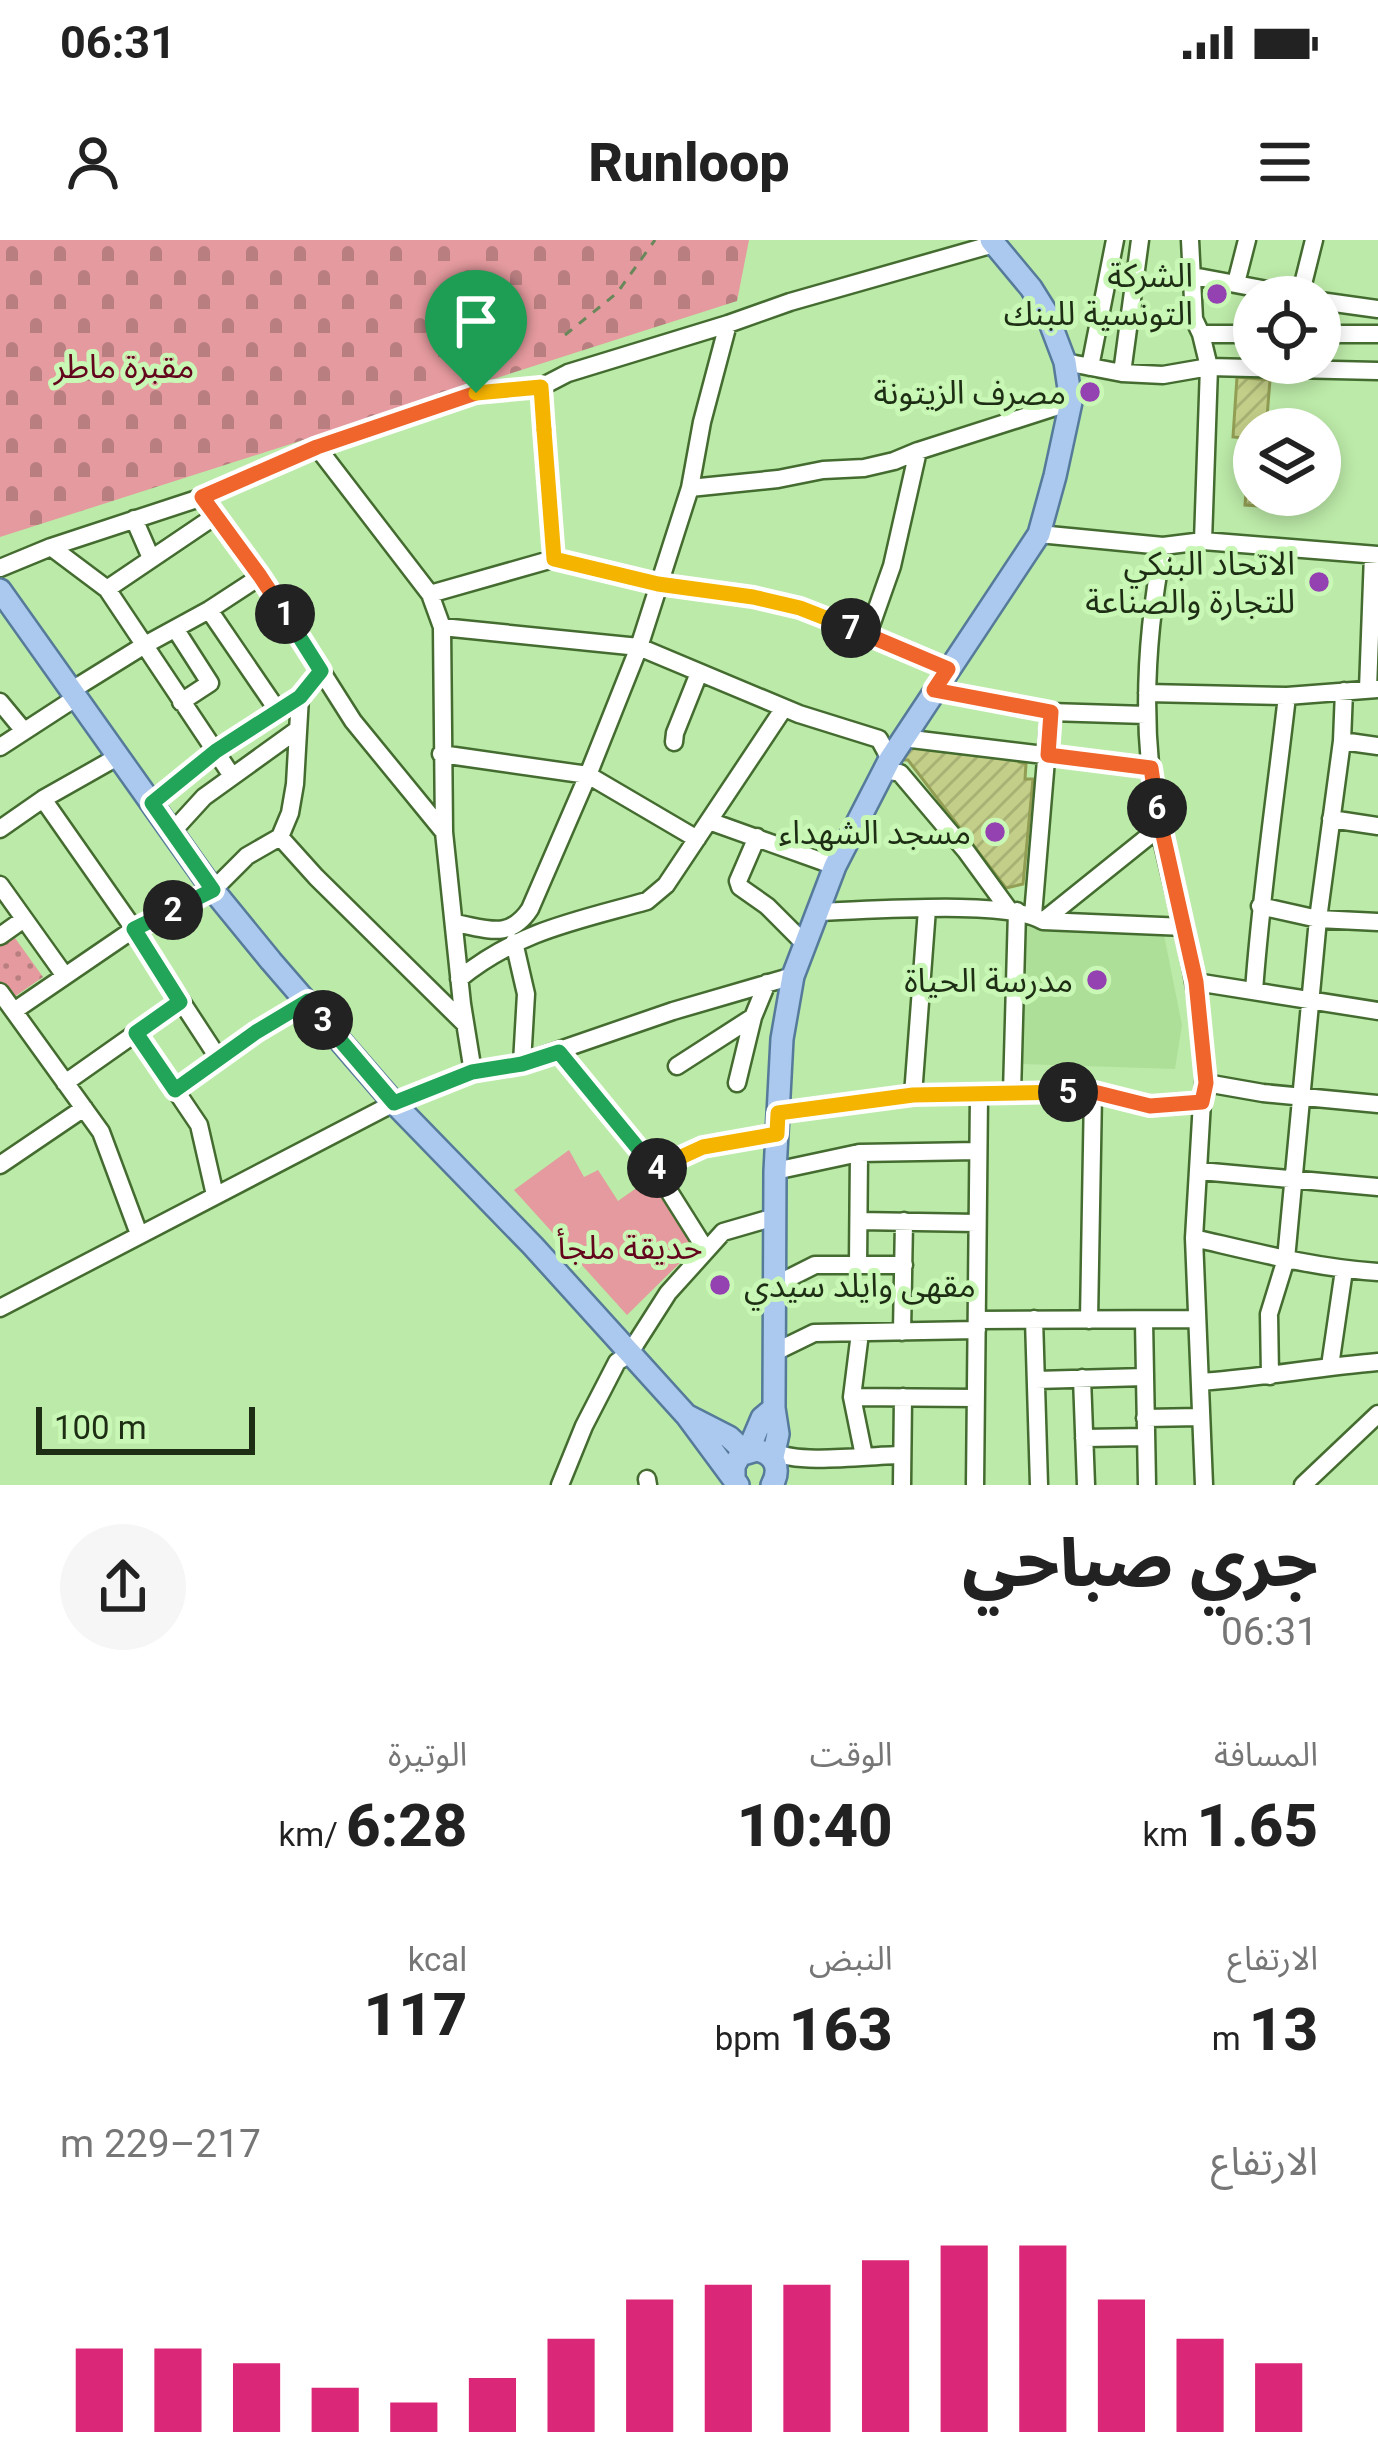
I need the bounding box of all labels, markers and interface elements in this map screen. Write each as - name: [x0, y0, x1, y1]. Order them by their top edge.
- text: 06:31: [60, 16, 176, 69]
- icon: person: [60, 129, 126, 195]
- icon: menu: [1252, 129, 1318, 195]
- text: Runloop: [588, 131, 790, 194]
- place label: الشركة التونسية للبنك: [1004, 256, 1193, 333]
- pin: [425, 270, 527, 393]
- map controls: [1233, 276, 1341, 516]
- button: locate: [1233, 276, 1341, 384]
- marker: الشركة التونسية للبنك: [1204, 281, 1230, 307]
- icon: arrive: [443, 288, 509, 354]
- park label: مقبرة ماطر: [53, 347, 194, 386]
- place label: مصرف الزيتونة: [873, 373, 1066, 412]
- marker: مصرف الزيتونة: [1077, 379, 1103, 405]
- button: layers: [1233, 408, 1341, 516]
- place label: الاتحاد البنكي للتجارة والصناعة: [1085, 544, 1295, 621]
- marker: الاتحاد البنكي للتجارة والصناعة: [1306, 569, 1332, 595]
- pin: 1: [255, 584, 315, 644]
- text: 1: [276, 594, 294, 633]
- pin: 7: [821, 598, 881, 658]
- text: 7: [842, 608, 860, 647]
- pin: 6: [1127, 778, 1187, 838]
- text: 6: [1148, 788, 1166, 827]
- place label: مسجد الشهداء: [779, 813, 971, 852]
- marker: مسجد الشهداء: [982, 819, 1008, 845]
- pin: 2: [143, 880, 203, 940]
- text: 2: [164, 890, 182, 929]
- place label: مدرسة الحياة: [904, 961, 1073, 1000]
- marker: مدرسة الحياة: [1084, 967, 1110, 993]
- pin: 3: [293, 990, 353, 1050]
- text: 3: [314, 1000, 332, 1039]
- pin: 5: [1038, 1062, 1098, 1122]
- text: 5: [1059, 1072, 1077, 1111]
- pin: 4: [627, 1138, 687, 1198]
- text: 4: [648, 1148, 666, 1187]
- park label: حديقة ملجأ: [557, 1228, 703, 1267]
- place label: مقهى وايلد سيدي: [744, 1266, 976, 1311]
- marker: مقهى وايلد سيدي: [707, 1272, 733, 1298]
- scale bar: [36, 1401, 255, 1454]
- text: 100 m: [54, 1408, 147, 1447]
- button: share: [60, 1524, 186, 1650]
- text: جري صباحي: [962, 1525, 1318, 1602]
- text: 06:31: [1221, 1609, 1318, 1655]
- text: الوتيرة: [388, 1735, 467, 1774]
- text: الوقت: [810, 1735, 893, 1774]
- text: المسافة: [1214, 1735, 1318, 1774]
- text: 6:28: [346, 1790, 467, 1861]
- text: 10:40: [737, 1790, 893, 1861]
- text: 1.65: [1196, 1790, 1318, 1861]
- text: /km: [279, 1815, 346, 1854]
- text: km: [1143, 1815, 1196, 1854]
- text: النبض: [809, 1939, 893, 1978]
- text: الارتفاع: [1227, 1939, 1318, 1978]
- text: kcal: [408, 1940, 467, 1979]
- text: 117: [364, 1979, 467, 2050]
- text: 163: [789, 1994, 893, 2065]
- text: 13: [1249, 1994, 1318, 2065]
- text: bpm: [715, 2019, 789, 2058]
- text: m: [1212, 2019, 1249, 2058]
- text: 217–229 m: [60, 2121, 261, 2167]
- text: الارتفاع: [1211, 2139, 1318, 2185]

